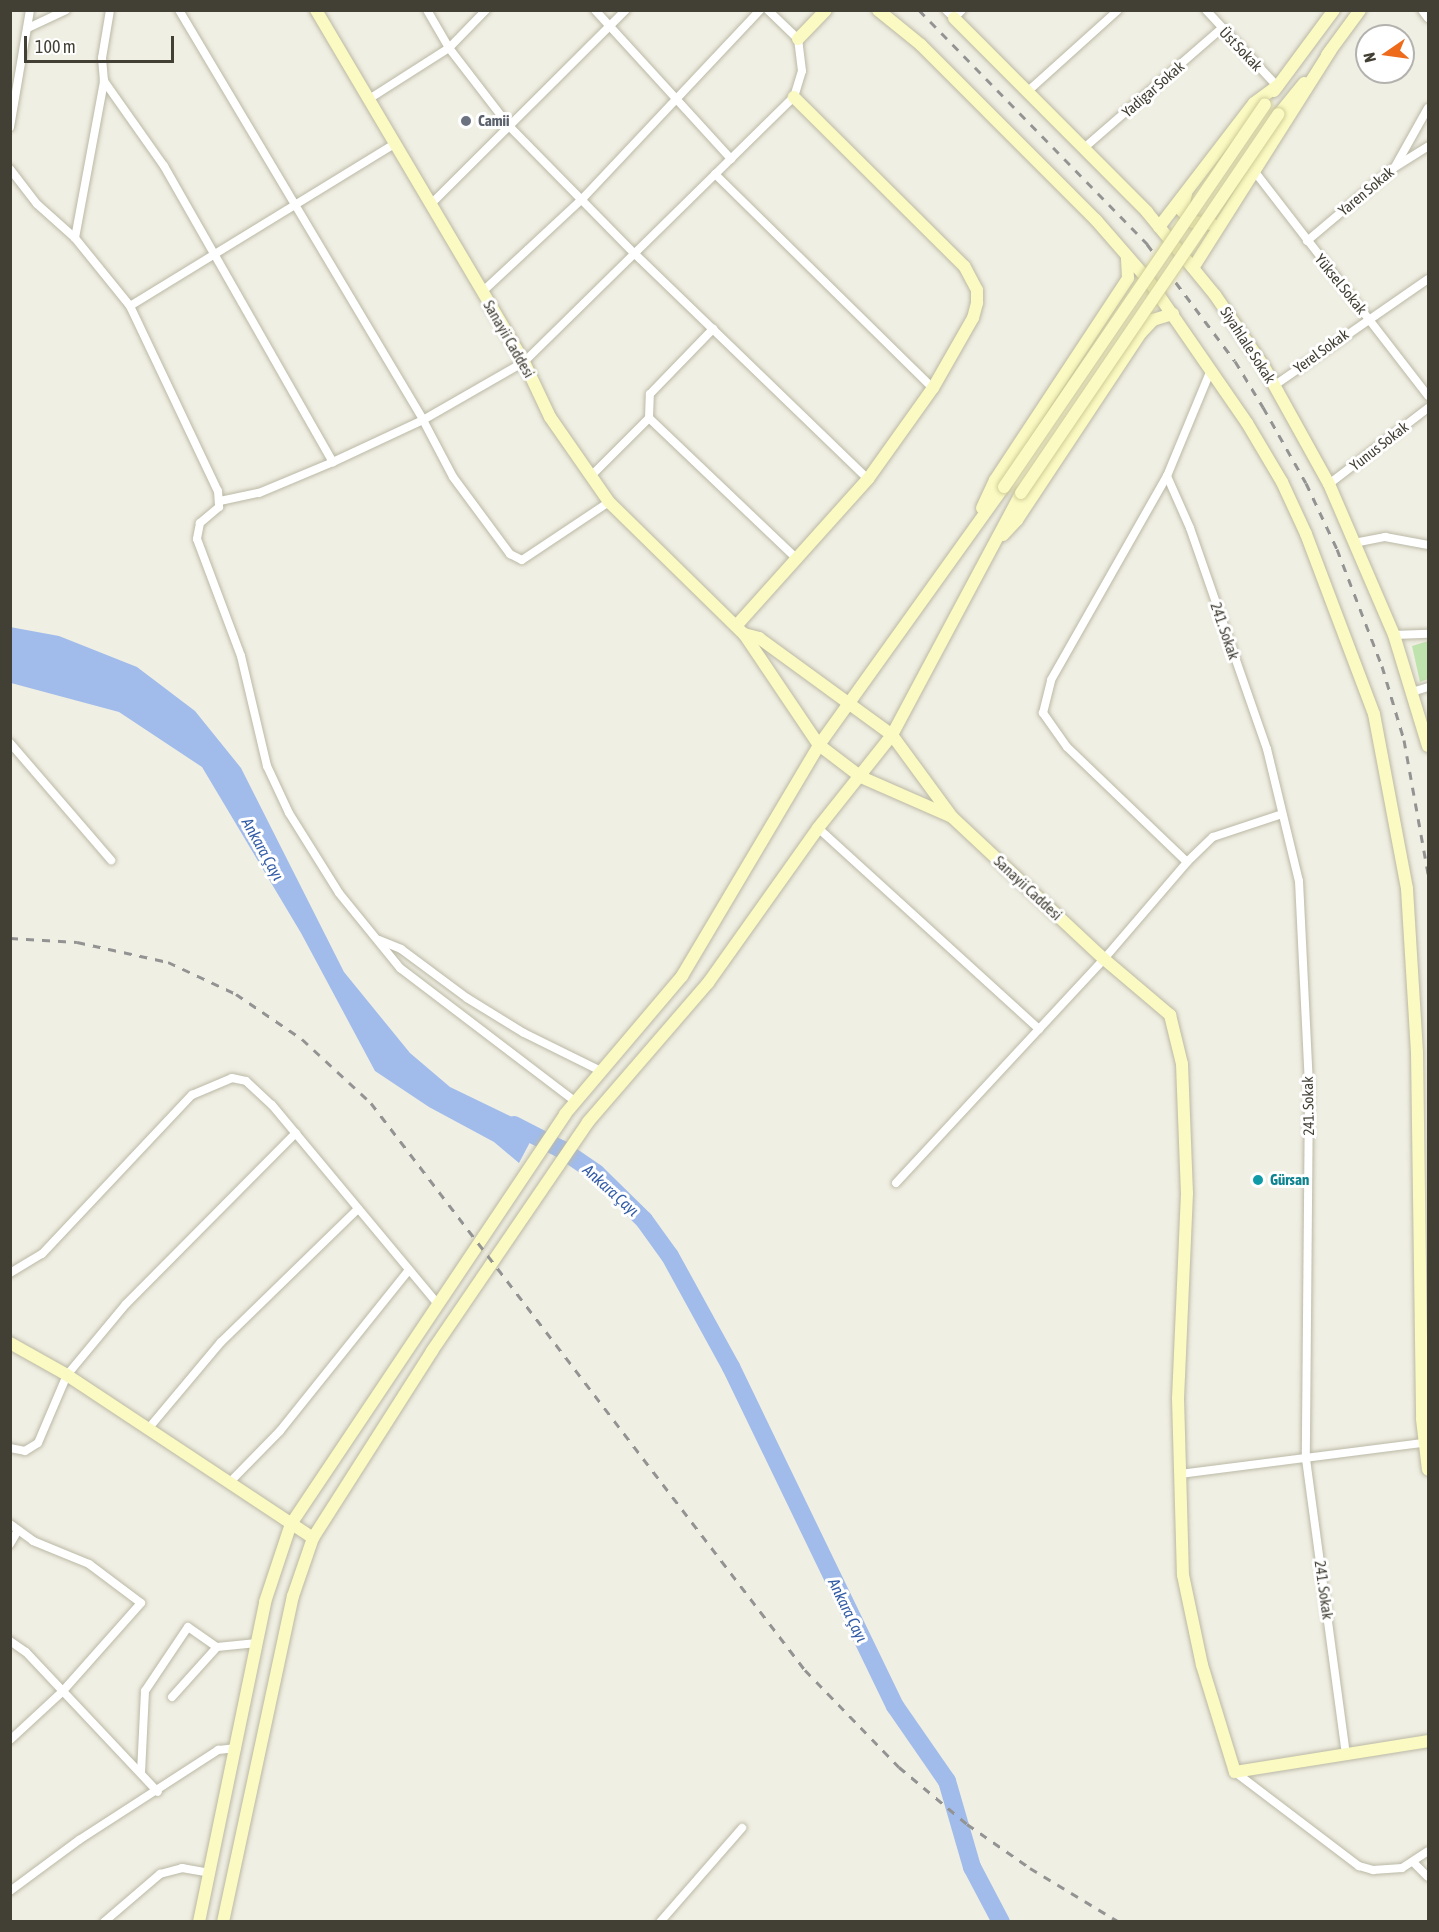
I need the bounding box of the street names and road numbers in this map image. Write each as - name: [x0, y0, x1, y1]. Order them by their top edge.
- street label: Üst Sokak: [1216, 23, 1266, 75]
- street label: Yadigar Sokak: [1118, 57, 1188, 121]
- street label: Yaren Sokak: [1335, 163, 1397, 219]
- street label: Yüksel Sokak: [1311, 250, 1371, 318]
- street label: Sanayii Caddesi: [480, 297, 538, 381]
- street label: Siyahlale Sokak: [1217, 304, 1279, 386]
- street label: Yerel Sokak: [1290, 325, 1352, 377]
- street label: Yunus Sokak: [1346, 418, 1412, 474]
- street label: 241. Sokak: [1207, 600, 1243, 662]
- street label: Sanayii Caddesi: [990, 852, 1066, 924]
- street label: 241. Sokak: [1298, 1076, 1318, 1136]
- street label: 241. Sokak: [1311, 1559, 1337, 1621]

